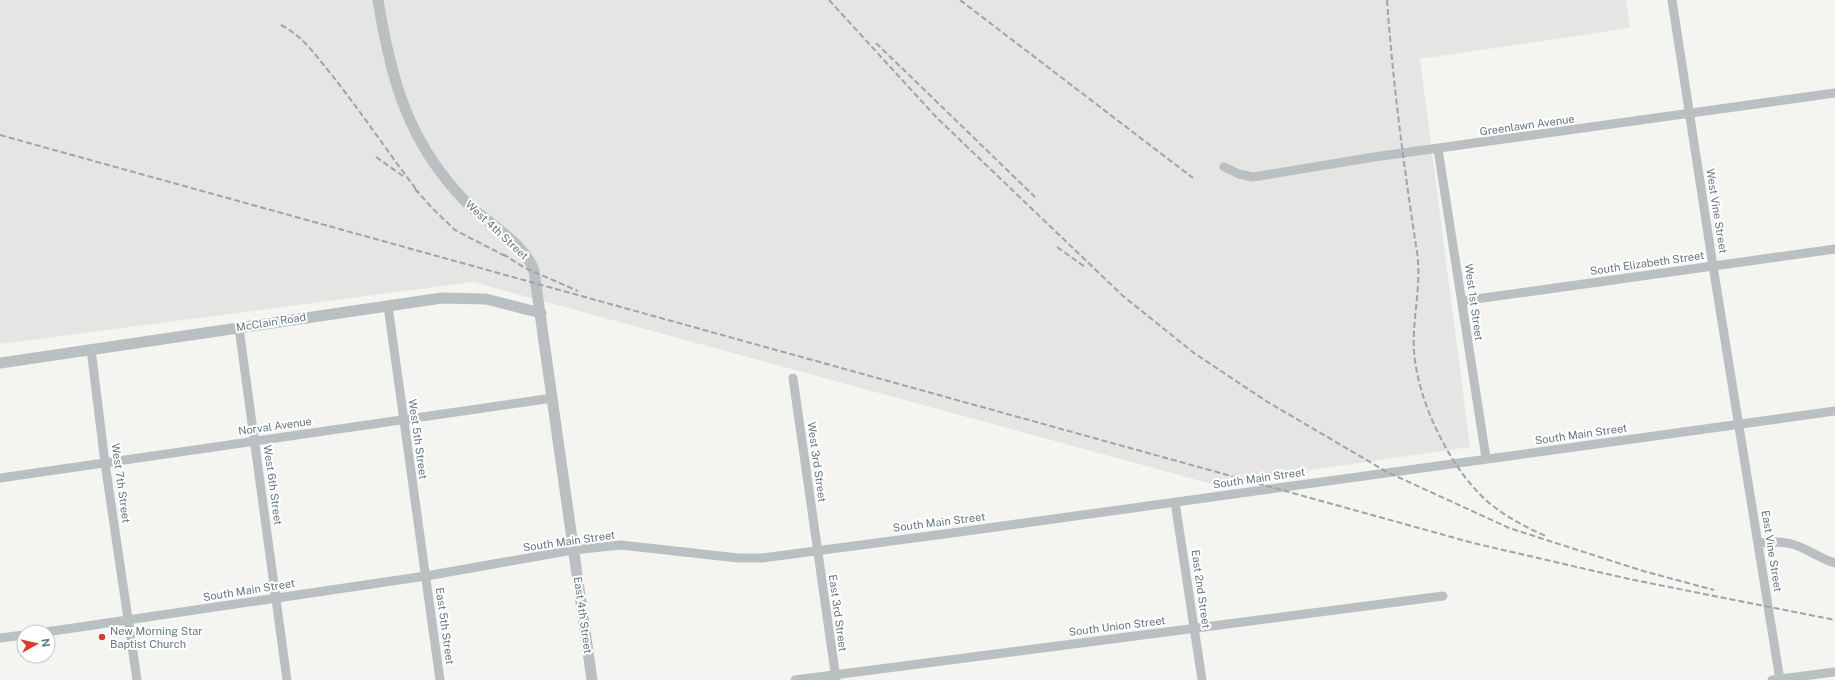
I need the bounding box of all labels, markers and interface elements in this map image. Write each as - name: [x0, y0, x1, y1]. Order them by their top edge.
- street label: Greenlawn Avenue: [1479, 112, 1575, 138]
- street label: West Vine Street: [1704, 168, 1730, 254]
- street label: West 4th Street: [463, 198, 531, 262]
- street label: South Elizabeth Street: [1589, 249, 1705, 277]
- street label: West 1st Street: [1463, 263, 1485, 341]
- street label: McClain Road: [235, 311, 307, 333]
- street label: West 5th Street: [406, 398, 430, 480]
- street label: Norval Avenue: [237, 415, 313, 437]
- street label: West 3rd Street: [805, 421, 829, 503]
- street label: South Main Street: [1534, 422, 1628, 446]
- street label: West 7th Street: [109, 442, 133, 524]
- street label: West 6th Street: [261, 444, 285, 526]
- street label: South Main Street: [1212, 466, 1306, 490]
- street label: East Vine Street: [1760, 509, 1784, 593]
- street label: South Main Street: [892, 510, 986, 534]
- street label: South Main Street: [522, 529, 616, 553]
- street label: East 2nd Street: [1190, 549, 1212, 629]
- street label: East 3rd Street: [827, 574, 849, 652]
- street label: East 4th Street: [572, 576, 594, 654]
- street label: South Main Street: [202, 577, 296, 603]
- street label: East 5th Street: [434, 587, 456, 665]
- street label: South Union Street: [1068, 614, 1166, 638]
- north arrow: [16, 624, 56, 664]
- place label: New Morning Star Baptist Church: [110, 625, 203, 650]
- marker: New Morning Star Baptist Church: [97, 632, 107, 642]
- text: N: [39, 638, 52, 648]

